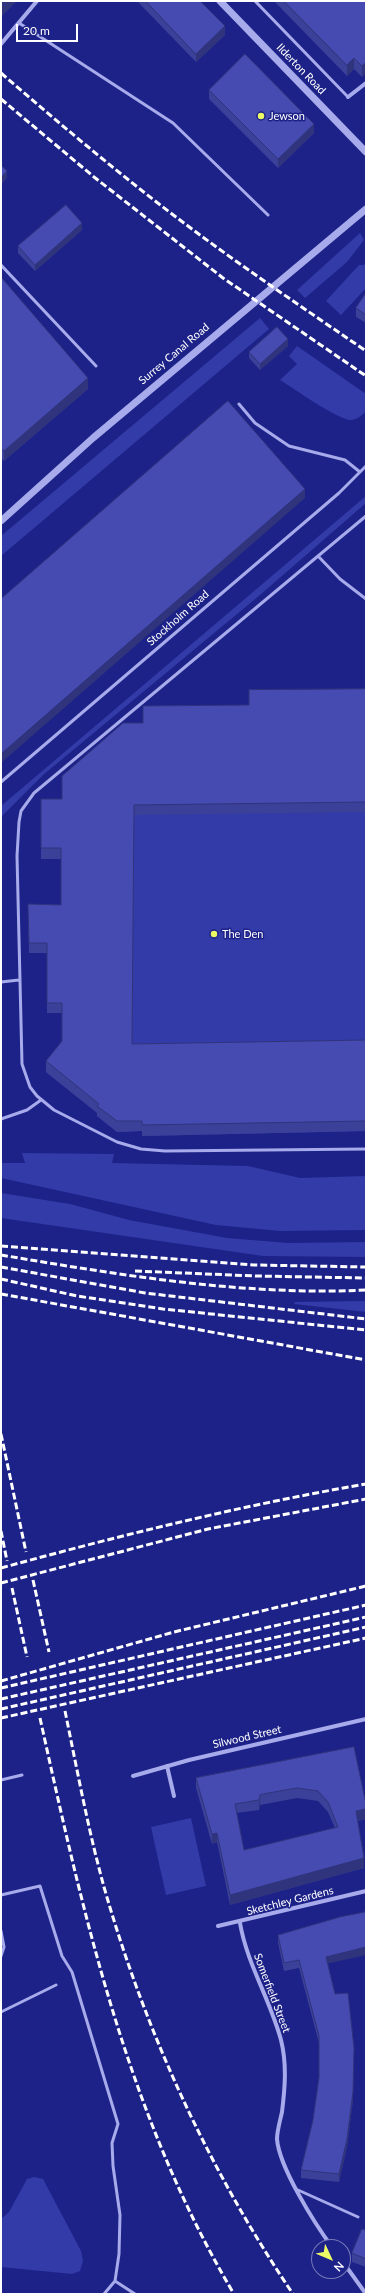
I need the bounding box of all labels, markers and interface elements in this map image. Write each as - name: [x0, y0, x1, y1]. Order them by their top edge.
- scale bar: [18, 16, 80, 42]
- text: 20 m: [23, 23, 50, 38]
- street label: Ilderton Road: [274, 41, 328, 97]
- place label: Jewson: [269, 109, 305, 123]
- marker: Jewson: [256, 111, 266, 121]
- street label: Surrey Canal Road: [136, 321, 212, 387]
- street label: Stockholm Road: [144, 587, 212, 649]
- place label: The Den: [222, 927, 263, 941]
- marker: The Den: [209, 929, 219, 939]
- street label: Silwood Street: [211, 1723, 283, 1751]
- street label: Sketchley Gardens: [245, 1884, 335, 1918]
- street label: Somerfield Street: [251, 1952, 293, 2034]
- north arrow: [311, 2239, 351, 2279]
- text: N: [332, 2259, 347, 2275]

